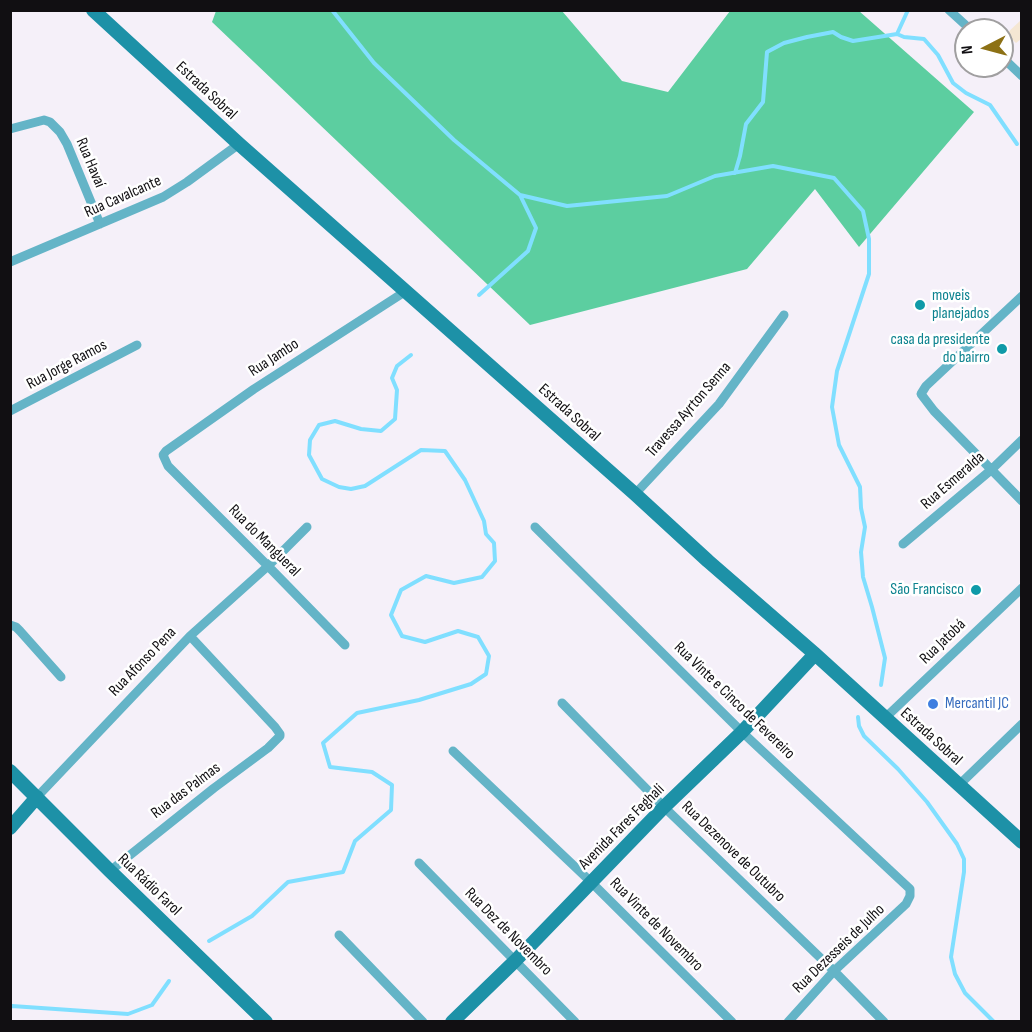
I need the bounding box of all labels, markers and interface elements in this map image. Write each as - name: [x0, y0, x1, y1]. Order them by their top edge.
- north arrow: [954, 18, 1014, 78]
- text: N: [958, 44, 977, 55]
- street label: Estrada Sobral: [171, 58, 241, 124]
- street label: Rua Havaí: [71, 135, 109, 191]
- street label: Rua Cavalcante: [82, 172, 164, 222]
- place label: moveis planejados: [932, 286, 989, 324]
- marker: moveis planejados: [913, 298, 927, 312]
- place label: casa da presidente do bairro: [891, 330, 990, 368]
- street label: Rua Jambo: [245, 335, 303, 381]
- street label: Rua Jorge Ramos: [24, 336, 110, 394]
- marker: casa da presidente do bairro: [995, 342, 1009, 356]
- street label: Travessa Ayrton Senna: [642, 359, 736, 461]
- street label: Estrada Sobral: [534, 380, 604, 446]
- street label: Rua Esmeralda: [917, 448, 989, 514]
- street label: Rua do Mangueral: [224, 501, 304, 581]
- place label: São Francisco: [890, 580, 964, 600]
- marker: São Francisco: [969, 583, 983, 597]
- street label: Rua Jatobá: [916, 616, 970, 668]
- street label: Rua Afonso Pena: [105, 623, 181, 701]
- street label: Rua Vinte e Cinco de Fevereiro: [670, 638, 798, 764]
- place label: Mercantil JC: [945, 694, 1009, 714]
- marker: Mercantil JC: [926, 697, 940, 711]
- street label: Estrada Sobral: [896, 704, 966, 770]
- street label: Rua das Palmas: [148, 759, 224, 823]
- street label: Avenida Fares Feghali: [575, 780, 669, 874]
- street label: Rua Dezenove de Outubro: [677, 798, 789, 906]
- street label: Rua Rádio Farol: [113, 850, 185, 920]
- street label: Rua Vinte de Novembro: [605, 874, 707, 976]
- street label: Rua Dez de Novembro: [460, 884, 556, 980]
- street label: Rua Dezesseis de Julho: [789, 900, 889, 998]

